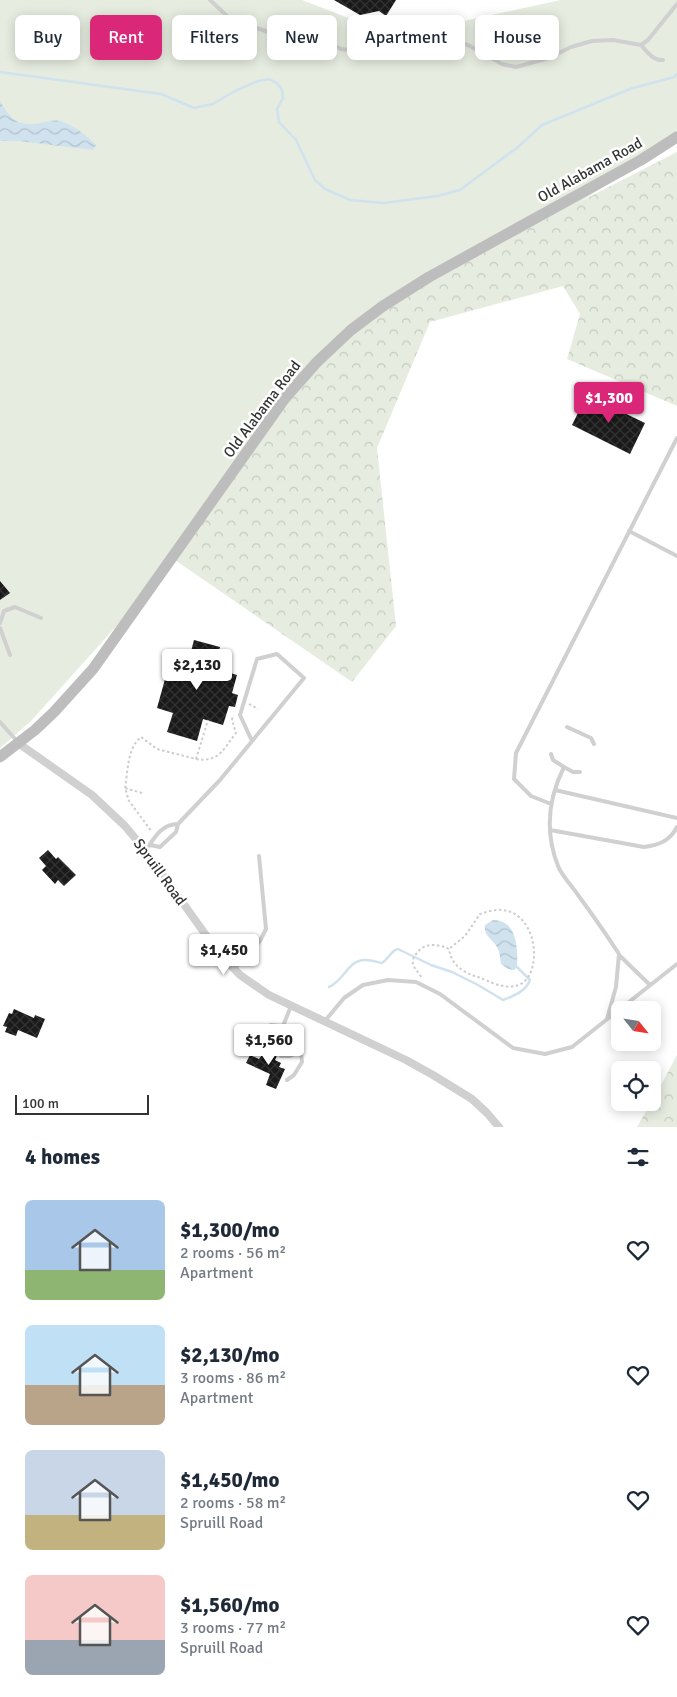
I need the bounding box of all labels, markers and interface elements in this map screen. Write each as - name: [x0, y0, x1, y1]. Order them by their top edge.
- chip: Buy: [15, 15, 80, 60]
- chip: Rent: [90, 15, 162, 60]
- chip: Filters: [172, 15, 257, 60]
- chip: New: [267, 15, 337, 60]
- chip: Apartment: [347, 15, 465, 60]
- chip: House: [475, 15, 559, 60]
- street label: Old Alabama Road: [534, 134, 646, 206]
- street label: Old Alabama Road: [220, 357, 304, 461]
- pin: $1,300: [568, 382, 650, 424]
- text: $1,300: [585, 388, 633, 408]
- pin: $2,130: [156, 648, 238, 691]
- text: $2,130: [173, 655, 221, 675]
- street label: Spruill Road: [130, 835, 190, 909]
- pin: $1,450: [183, 934, 265, 976]
- text: $1,450: [200, 940, 248, 960]
- north arrow: [611, 1001, 661, 1051]
- map controls: [611, 1001, 661, 1111]
- pin: $1,560: [228, 1024, 310, 1066]
- text: $1,560: [245, 1030, 293, 1050]
- button: locate: [611, 1061, 661, 1111]
- scale bar: [15, 1092, 149, 1115]
- text: 100 m: [22, 1095, 59, 1112]
- icon: filters: [624, 1143, 652, 1171]
- text: 4 homes: [25, 1144, 100, 1170]
- text: $1,300/mo: [180, 1217, 279, 1243]
- icon: home: [65, 1220, 125, 1280]
- icon: heart: [624, 1236, 652, 1264]
- text: 2 rooms · 56 m²: [180, 1243, 286, 1263]
- text: Apartment: [180, 1263, 253, 1283]
- text: $2,130/mo: [180, 1342, 279, 1368]
- icon: home: [65, 1345, 125, 1405]
- icon: heart: [624, 1361, 652, 1389]
- text: 3 rooms · 86 m²: [180, 1368, 286, 1388]
- text: Apartment: [180, 1388, 253, 1408]
- text: $1,450/mo: [180, 1467, 279, 1493]
- icon: home: [65, 1470, 125, 1530]
- icon: heart: [624, 1486, 652, 1514]
- text: 2 rooms · 58 m²: [180, 1493, 286, 1513]
- text: Spruill Road: [180, 1513, 263, 1533]
- text: $1,560/mo: [180, 1592, 279, 1618]
- icon: home: [65, 1595, 125, 1655]
- icon: heart: [624, 1611, 652, 1639]
- text: 3 rooms · 77 m²: [180, 1618, 286, 1638]
- text: Spruill Road: [180, 1638, 263, 1658]

